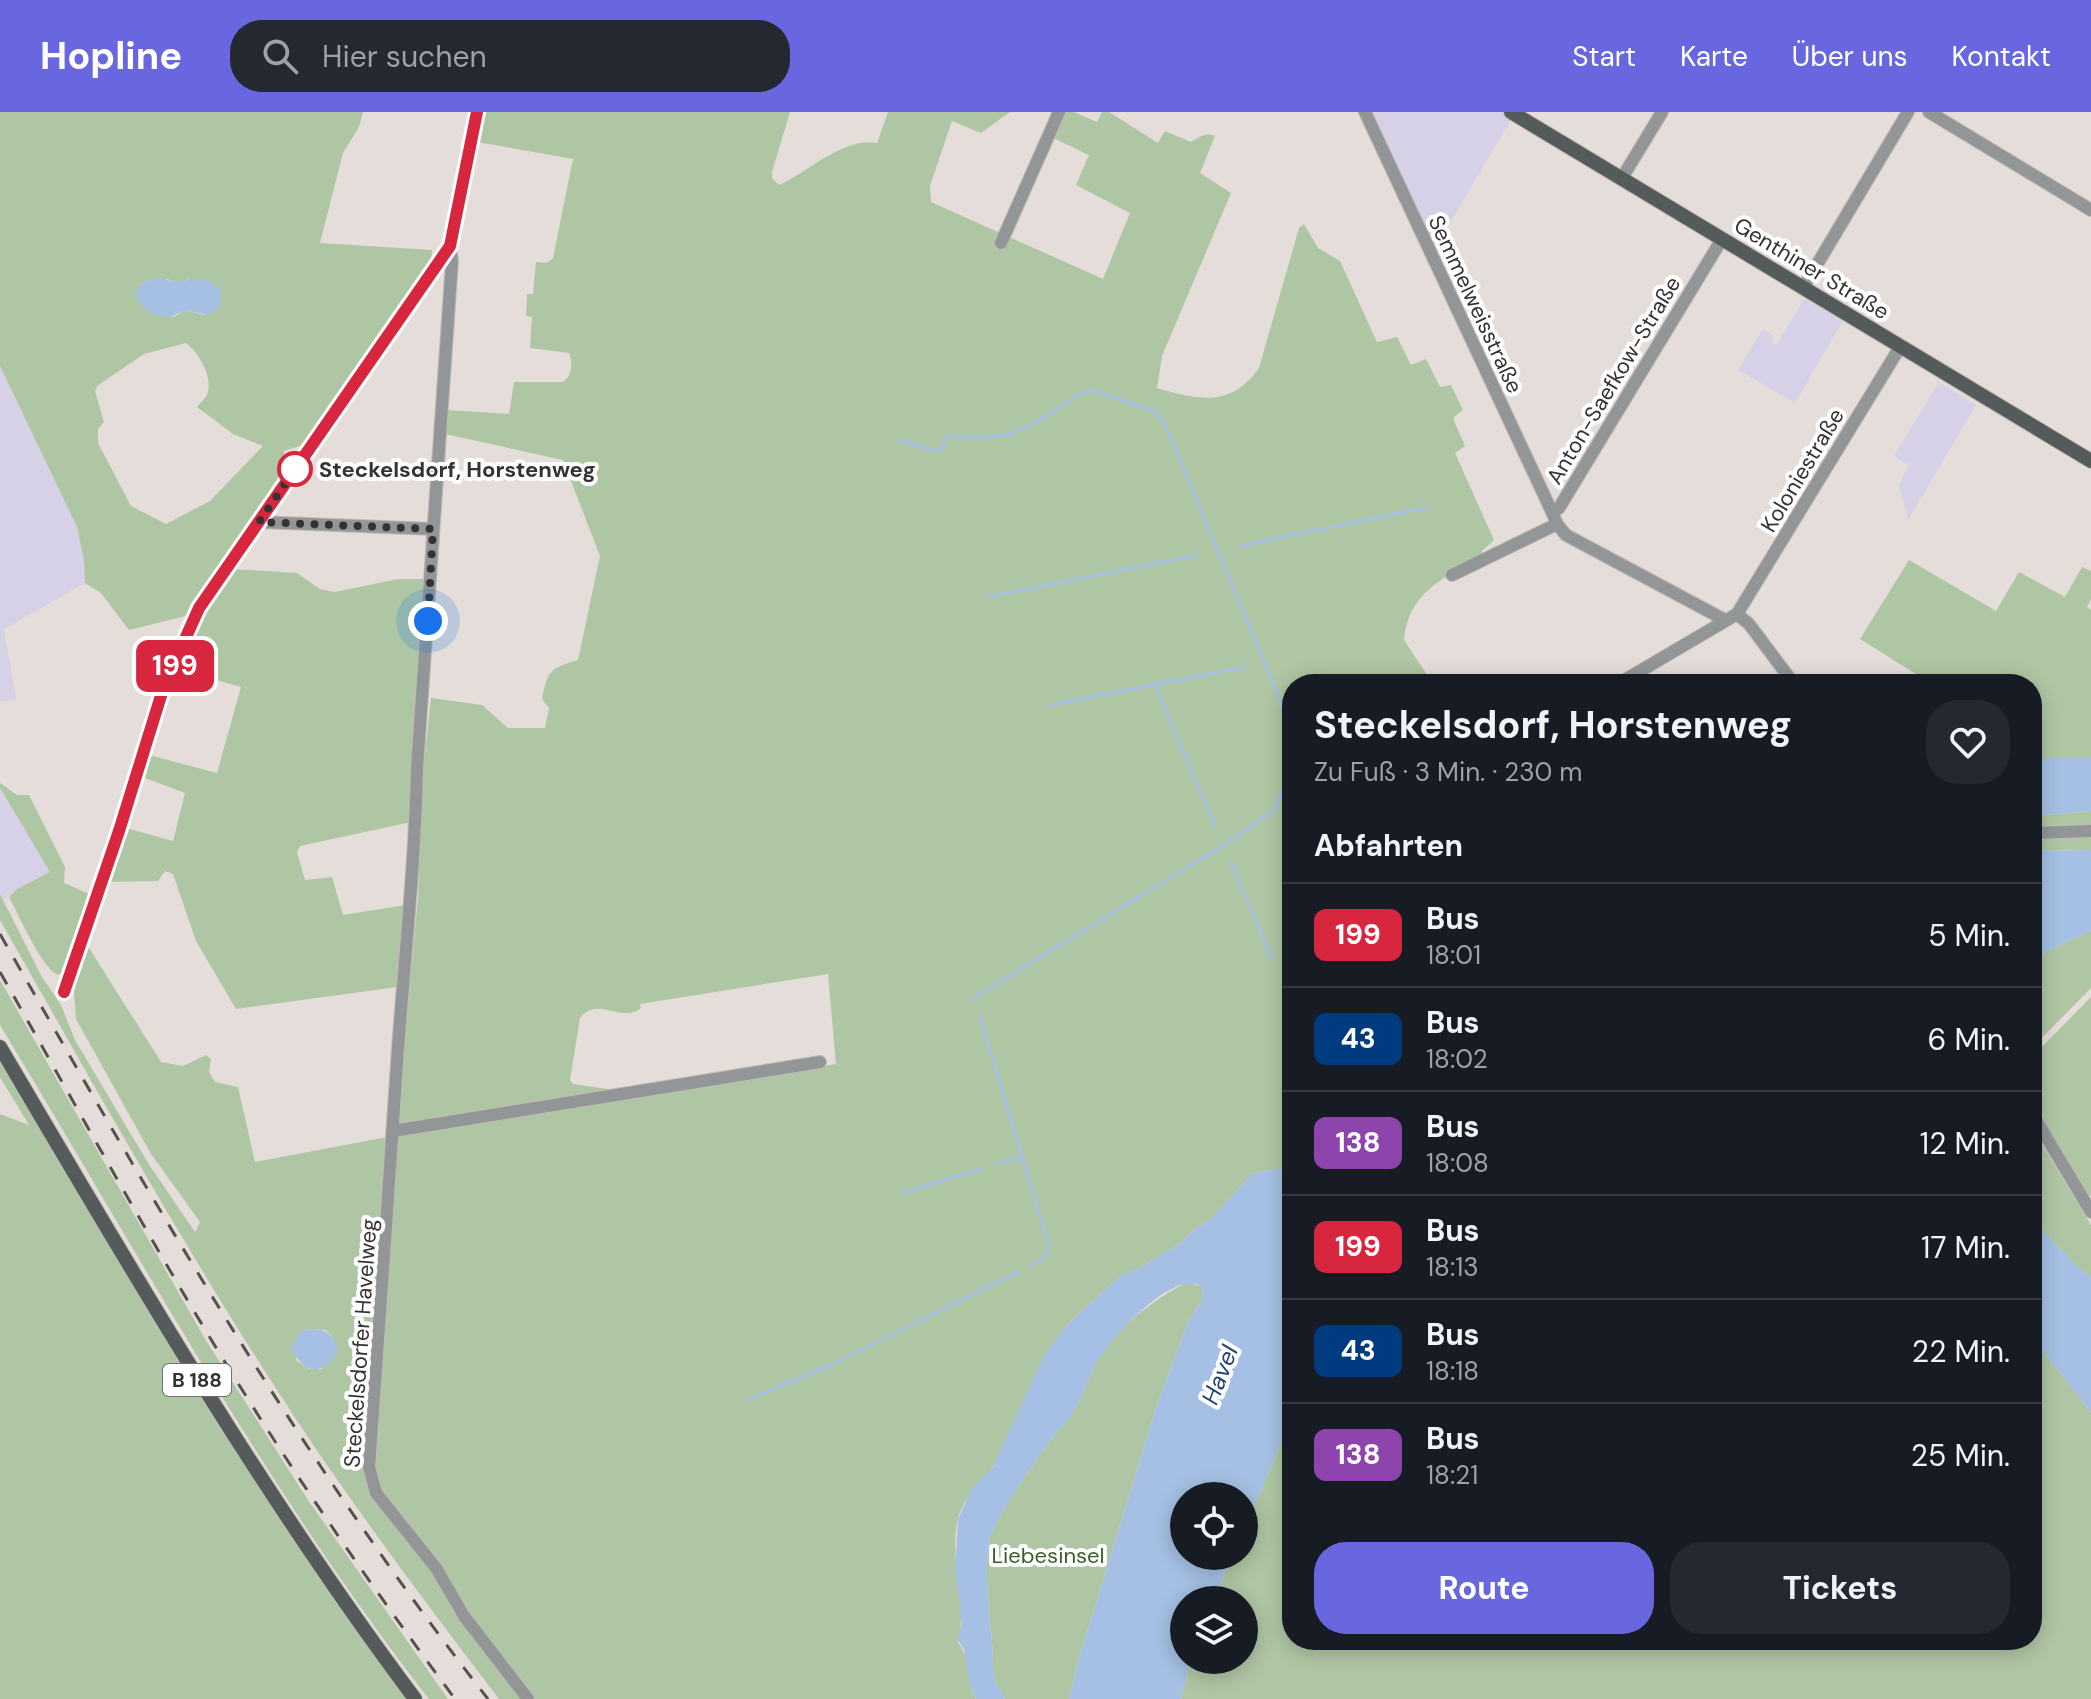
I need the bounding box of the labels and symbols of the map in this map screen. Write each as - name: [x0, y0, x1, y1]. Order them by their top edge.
- street label: Semmelweisstraße: [1422, 211, 1529, 398]
- street label: Genthiner Straße: [1729, 211, 1895, 326]
- street label: Anton-Saefkow-Straße: [1540, 271, 1687, 490]
- street label: Koloniestraße: [1754, 403, 1851, 538]
- marker: Steckelsdorf, Horstenweg: [278, 452, 312, 486]
- place label: Steckelsdorf, Horstenweg: [319, 455, 596, 484]
- your location: [408, 601, 448, 641]
- line badge: 199: [129, 640, 221, 692]
- street label: Steckelsdorfer Havelweg: [337, 1218, 384, 1468]
- water label: Havel: [1194, 1340, 1245, 1409]
- road number: B 188: [163, 1364, 231, 1396]
- park label: Liebesinsel: [991, 1541, 1105, 1570]

